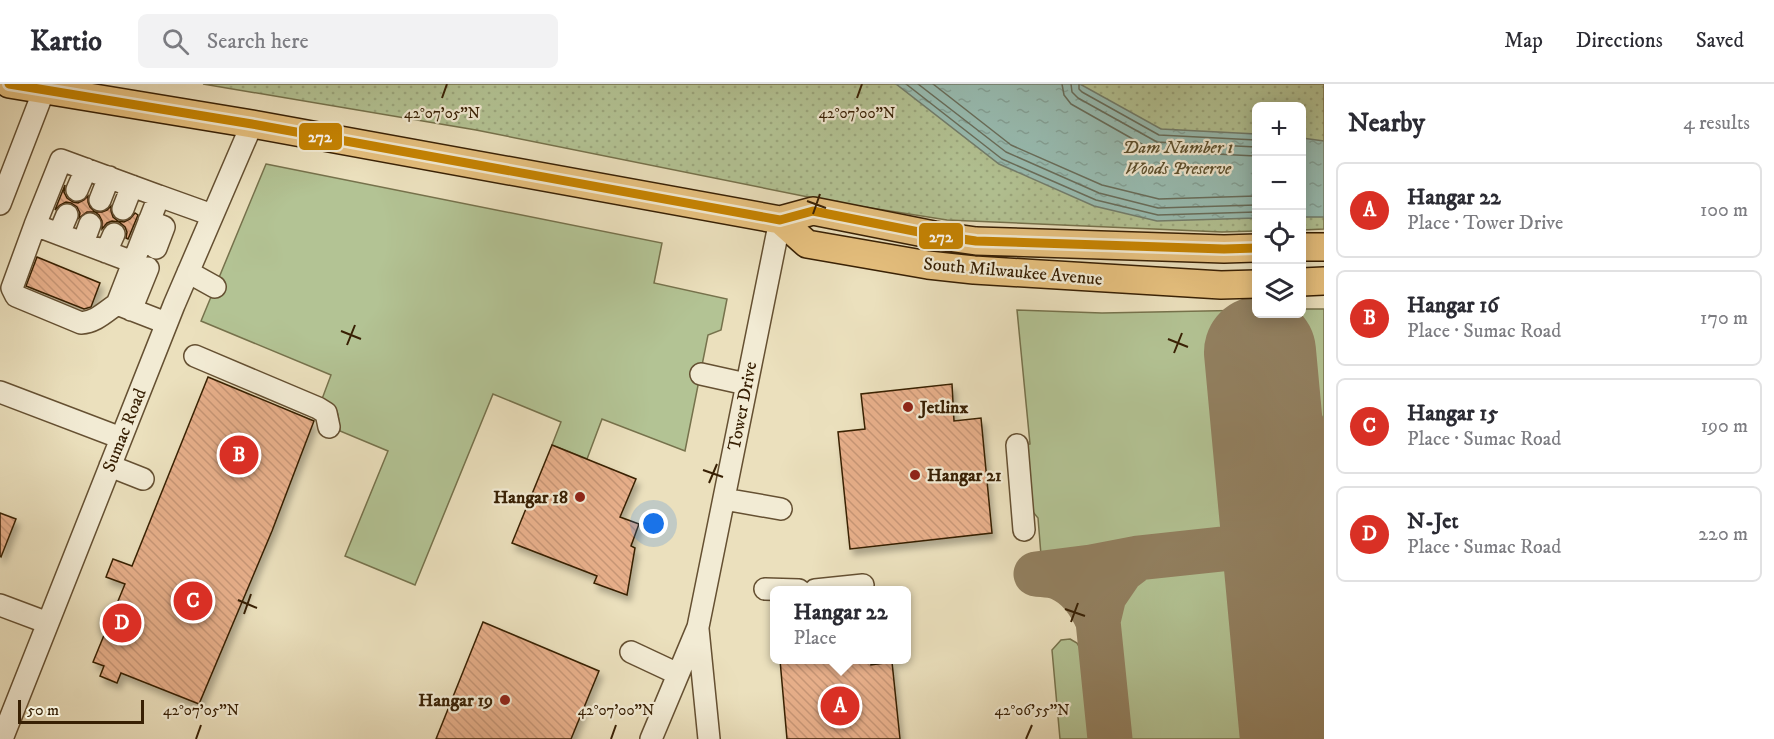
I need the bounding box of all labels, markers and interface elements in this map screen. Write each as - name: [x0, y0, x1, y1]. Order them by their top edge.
- search box: [138, 14, 558, 68]
- text: Kartio: [30, 24, 102, 59]
- icon: search: [159, 25, 192, 58]
- text: Search here: [207, 28, 309, 55]
- text: Map: [1504, 28, 1543, 54]
- text: Directions: [1576, 28, 1663, 54]
- text: Saved: [1696, 28, 1744, 54]
- map controls: [1252, 102, 1306, 318]
- button: +: [1252, 102, 1306, 156]
- text: 42°07'05"N: [404, 104, 480, 123]
- text: 42°07'00"N: [819, 104, 895, 123]
- text: Nearby: [1348, 107, 1425, 140]
- text: 4 results: [1683, 111, 1750, 136]
- line badge: 272: [298, 122, 343, 151]
- text: 272: [308, 127, 333, 147]
- park label: Dam Number 1 Woods Preserve: [1123, 137, 1233, 180]
- button: −: [1252, 156, 1306, 210]
- text: Hangar 22: [1407, 184, 1501, 211]
- text: A: [1363, 198, 1376, 223]
- text: 100 m: [1700, 198, 1748, 223]
- button: locate: [1252, 210, 1306, 264]
- text: Place · Tower Drive: [1407, 211, 1563, 236]
- line badge: 272: [918, 222, 964, 250]
- text: 272: [929, 227, 954, 247]
- street label: South Milwaukee Avenue: [923, 253, 1103, 291]
- button: layers: [1252, 264, 1306, 318]
- text: Hangar 16: [1407, 292, 1499, 319]
- text: B: [1363, 306, 1376, 331]
- text: 170 m: [1700, 306, 1748, 331]
- text: Place · Sumac Road: [1407, 319, 1561, 344]
- street label: Tower Drive: [724, 360, 762, 452]
- street label: Sumac Road: [98, 385, 152, 475]
- place label: Jetlinx: [918, 397, 969, 419]
- marker: Jetlinx: [901, 400, 915, 414]
- text: Hangar 15: [1407, 400, 1498, 427]
- text: C: [1363, 414, 1376, 439]
- text: 190 m: [1701, 414, 1748, 439]
- text: Place · Sumac Road: [1407, 427, 1561, 452]
- pin: B: [220, 432, 258, 478]
- place label: Hangar 21: [927, 465, 1002, 487]
- marker: Hangar 21: [908, 468, 922, 482]
- place label: Hangar 18: [493, 487, 568, 509]
- marker: Hangar 18: [573, 490, 587, 504]
- text: N-Jet: [1407, 508, 1459, 535]
- your location: [639, 509, 668, 538]
- text: D: [1362, 522, 1377, 547]
- text: 220 m: [1698, 522, 1748, 547]
- text: Place · Sumac Road: [1407, 535, 1561, 560]
- pin: C: [174, 578, 212, 624]
- popup: [770, 586, 911, 664]
- text: Hangar 22: [794, 599, 887, 626]
- pin: D: [102, 600, 142, 646]
- text: Place: [794, 626, 836, 651]
- pin: A: [820, 684, 860, 728]
- place label: Hangar 19: [418, 690, 493, 712]
- marker: Hangar 19: [498, 693, 512, 707]
- scale bar: [18, 697, 144, 724]
- text: 50 m: [27, 700, 59, 720]
- text: 42°07'05"N: [163, 701, 239, 720]
- text: 42°07'00"N: [578, 701, 654, 720]
- text: 42°06'55"N: [994, 701, 1070, 720]

